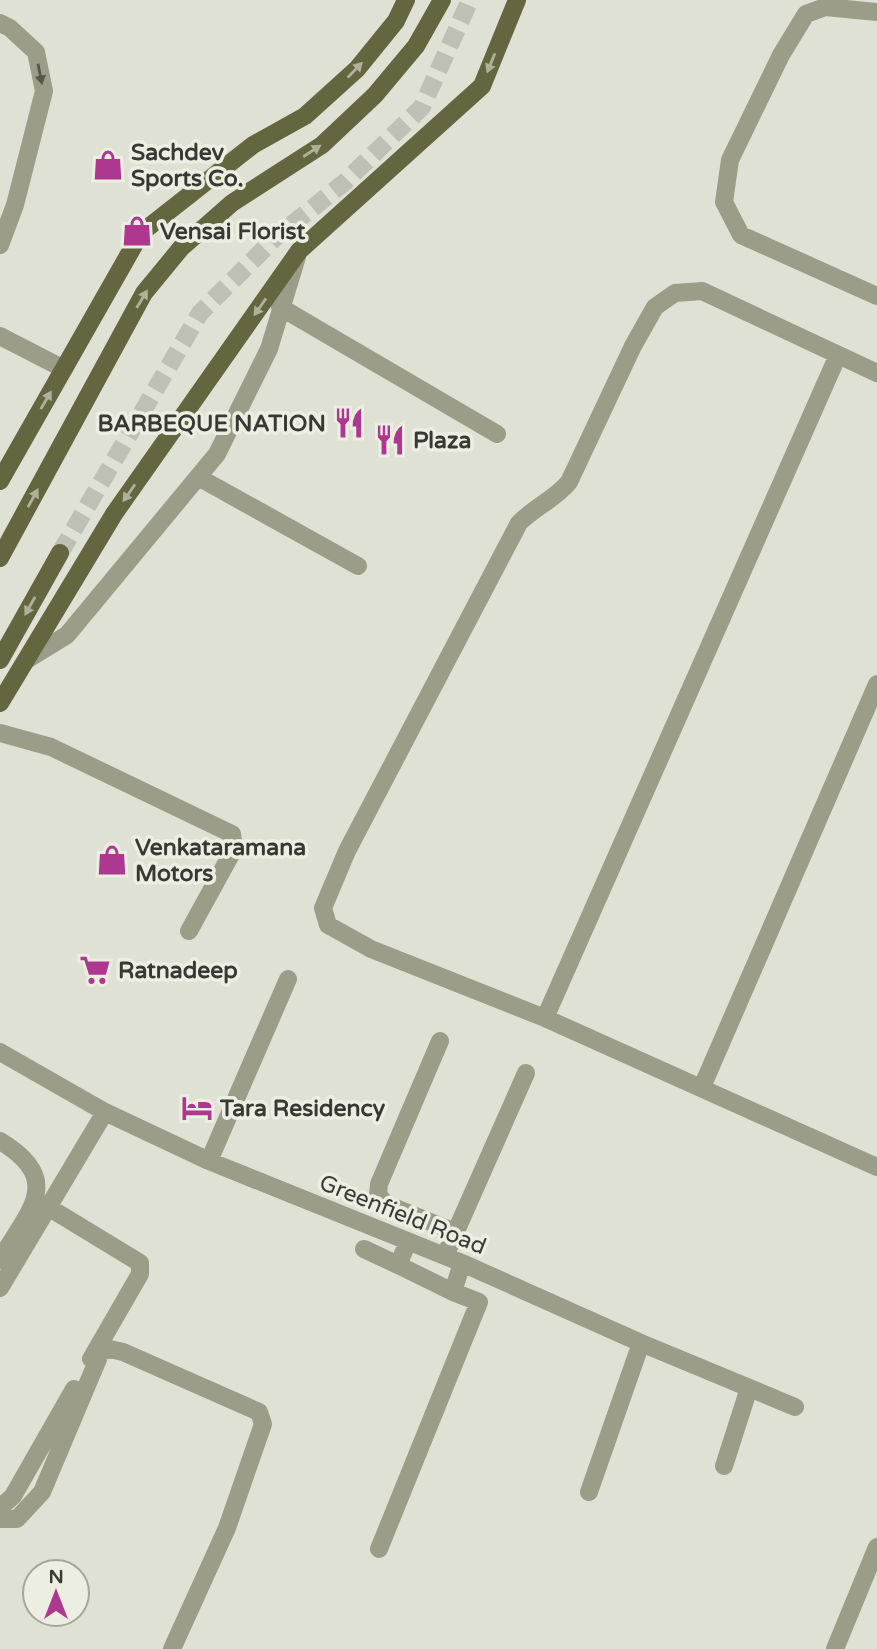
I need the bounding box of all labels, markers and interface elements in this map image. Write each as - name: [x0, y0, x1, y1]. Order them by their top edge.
- one-way arrow: [486, 53, 497, 74]
- one-way arrow: [347, 61, 364, 78]
- one-way arrow: [35, 63, 46, 85]
- place label: Sachdev Sports Co.: [131, 139, 243, 193]
- one-way arrow: [302, 145, 322, 158]
- shop icon: Sachdev Sports Co.: [91, 148, 125, 182]
- shop icon: Vensai Florist: [120, 214, 154, 248]
- place label: Vensai Florist: [160, 218, 305, 246]
- one-way arrow: [135, 289, 148, 308]
- one-way arrow: [253, 298, 267, 316]
- one-way arrow: [40, 390, 52, 410]
- restaurant icon: BARBEQUE NATION: [332, 406, 366, 440]
- place label: BARBEQUE NATION: [97, 410, 326, 438]
- restaurant icon: Plaza: [373, 423, 407, 457]
- place label: Plaza: [413, 427, 471, 455]
- one-way arrow: [122, 484, 136, 502]
- one-way arrow: [26, 488, 38, 508]
- one-way arrow: [24, 597, 36, 616]
- place label: Venkataramana Motors: [135, 834, 306, 888]
- shop icon: Venkataramana Motors: [95, 843, 129, 877]
- supermarket icon: Ratnadeep: [78, 953, 112, 987]
- place label: Ratnadeep: [118, 957, 238, 985]
- hotel icon: Tara Residency: [180, 1091, 214, 1125]
- place label: Tara Residency: [219, 1095, 386, 1123]
- street label: Greenfield Road: [315, 1169, 490, 1261]
- north arrow: [21, 1558, 91, 1628]
- text: N: [48, 1566, 64, 1588]

